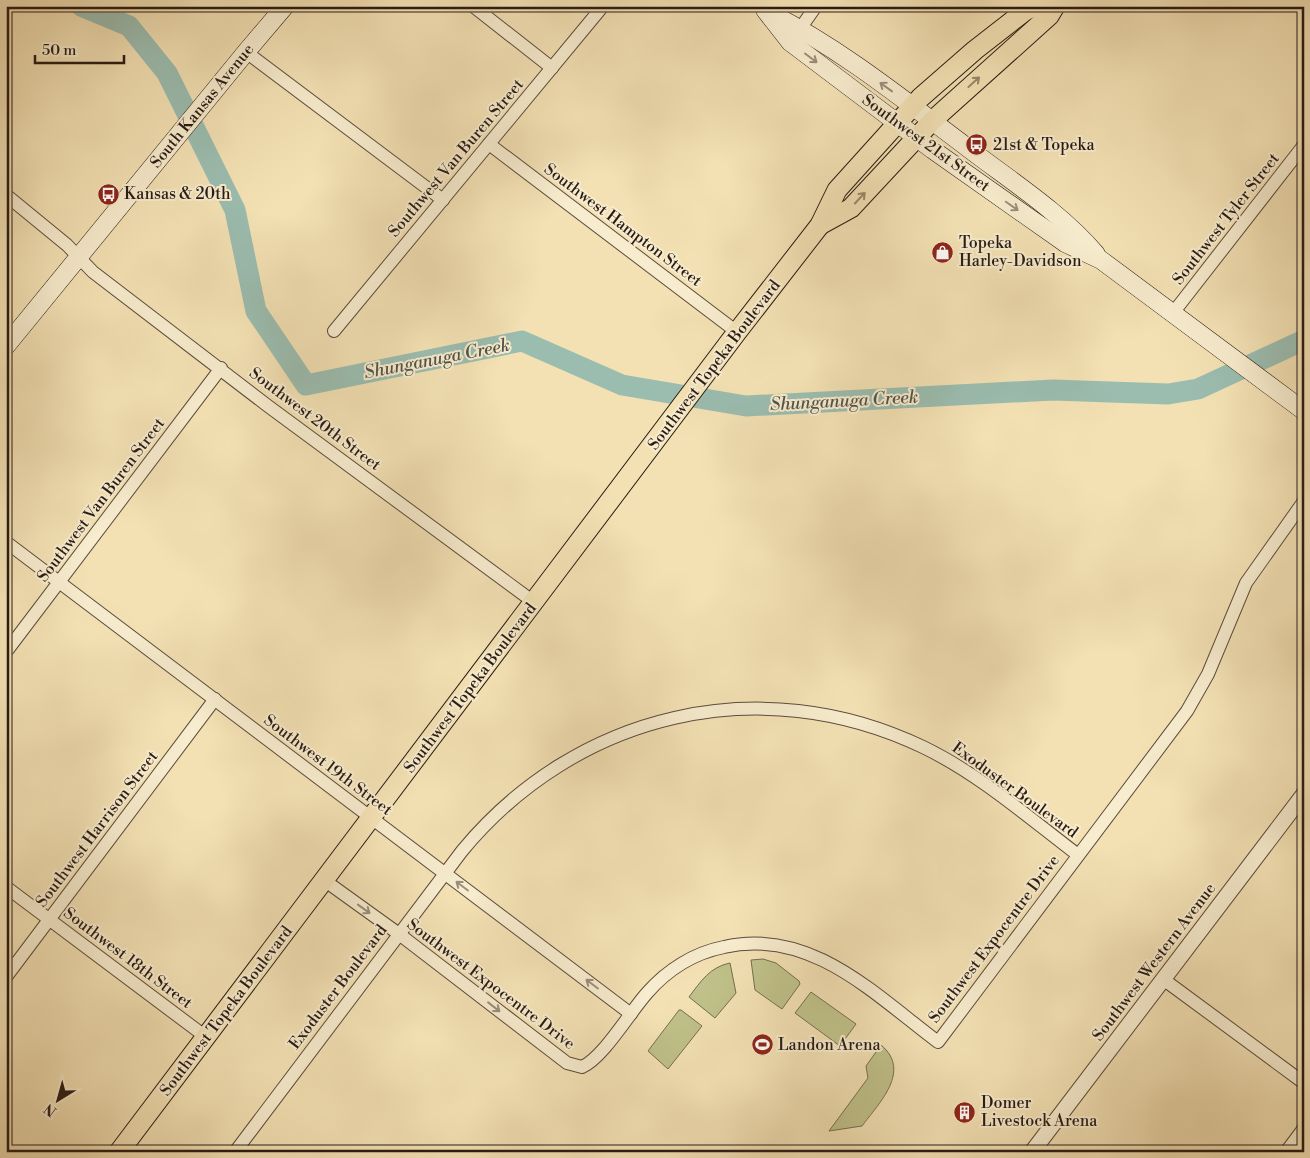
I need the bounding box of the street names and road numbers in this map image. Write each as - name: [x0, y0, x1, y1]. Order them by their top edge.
- street label: South Kansas Avenue: [146, 40, 258, 172]
- street label: Southwest Van Buren Street: [384, 75, 528, 241]
- street label: Southwest 21st Street: [858, 90, 994, 196]
- street label: Southwest Tyler Street: [1168, 149, 1284, 289]
- street label: Southwest Hampton Street: [540, 159, 706, 291]
- street label: Southwest Topeka Boulevard: [643, 276, 785, 454]
- street label: Southwest 20th Street: [245, 363, 385, 475]
- street label: Southwest Van Buren Street: [33, 414, 169, 586]
- street label: Southwest Topeka Boulevard: [399, 599, 541, 777]
- street label: Southwest 19th Street: [260, 710, 397, 820]
- street label: Exoduster Boulevard: [948, 738, 1082, 842]
- street label: Southwest Harrison Street: [32, 747, 163, 911]
- street label: Southwest Expocentre Drive: [924, 851, 1064, 1027]
- street label: Southwest Western Avenue: [1088, 879, 1220, 1045]
- street label: Southwest 18th Street: [60, 903, 197, 1013]
- street label: Southwest Expocentre Drive: [403, 914, 579, 1054]
- street label: Exoduster Boulevard: [285, 921, 391, 1053]
- street label: Southwest Topeka Boulevard: [155, 922, 297, 1100]

